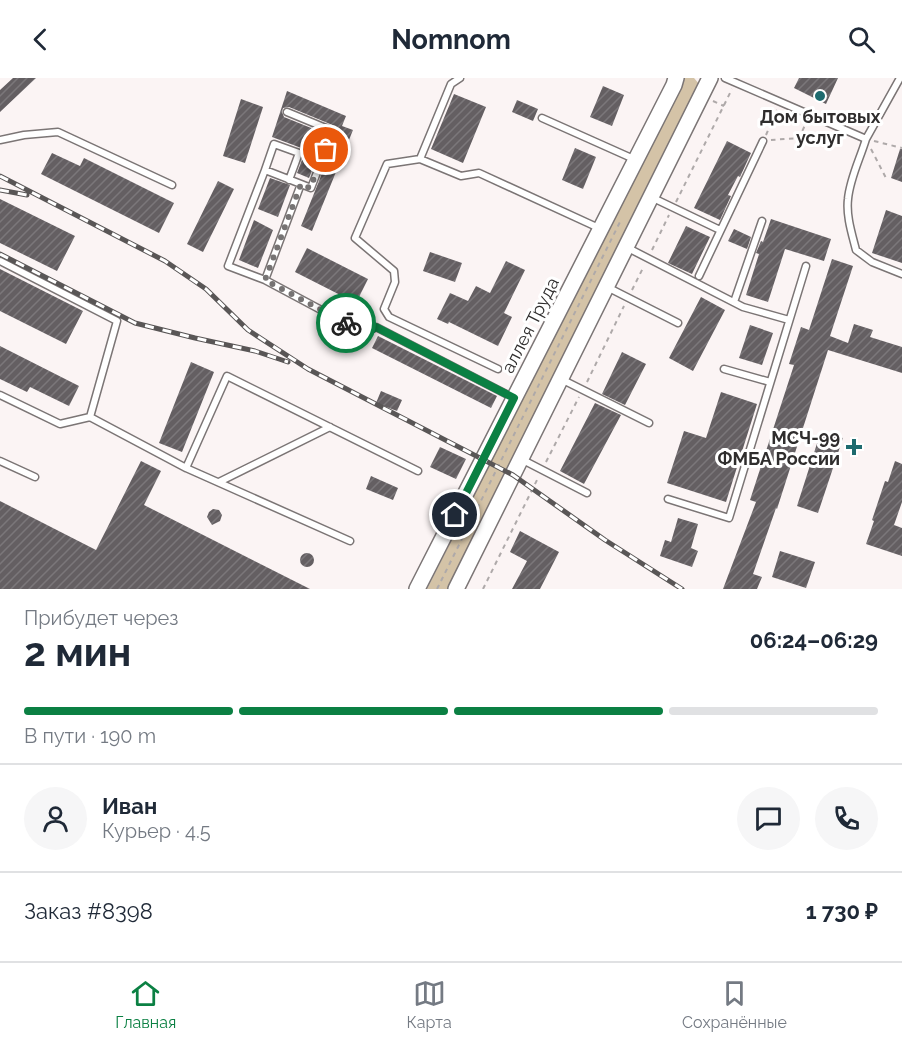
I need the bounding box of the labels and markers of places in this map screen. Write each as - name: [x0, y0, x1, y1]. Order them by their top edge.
- marker: Дом бытовых услуг: [813, 89, 827, 103]
- place label: Дом бытовых услуг: [760, 106, 881, 148]
- pin: [300, 124, 351, 175]
- place label: МСЧ-99 ФМБА России: [718, 427, 840, 469]
- marker: МСЧ-99 ФМБА России: [845, 438, 863, 456]
- pin: [429, 489, 480, 540]

